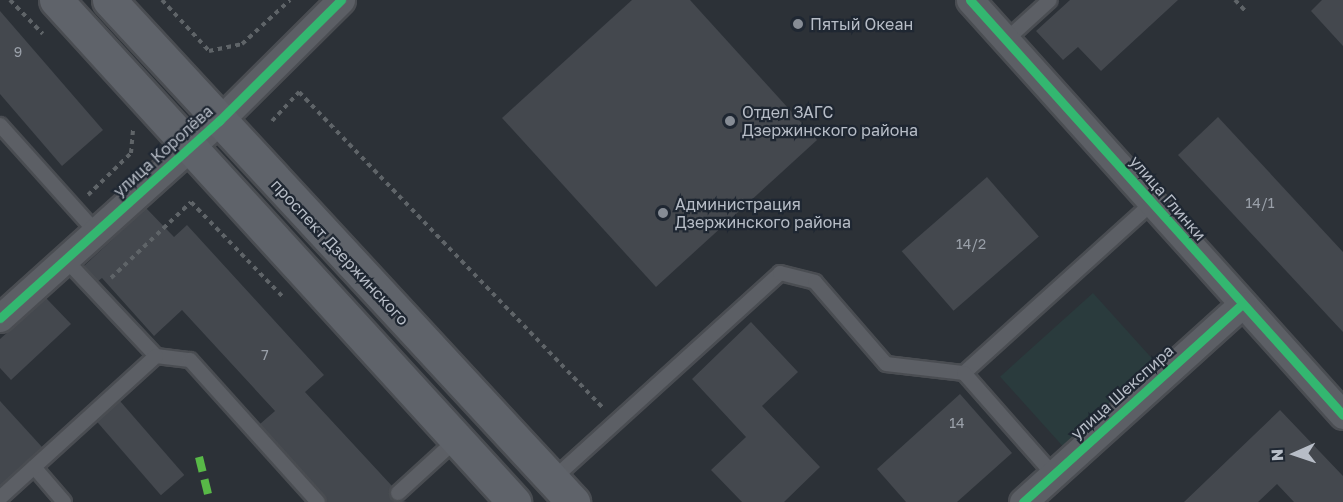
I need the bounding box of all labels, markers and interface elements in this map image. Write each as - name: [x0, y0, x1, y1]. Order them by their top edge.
- place label: Пятый Океан: [810, 14, 913, 34]
- marker: Пятый Океан: [791, 17, 805, 31]
- house number: 9: [14, 44, 22, 60]
- street label: улица Королёва: [109, 101, 217, 201]
- place label: Отдел ЗАГС Дзержинского района: [742, 102, 918, 140]
- marker: Отдел ЗАГС Дзержинского района: [723, 114, 737, 128]
- street label: улица Глинки: [1126, 152, 1210, 244]
- street label: проспект Дзержинского: [267, 175, 413, 329]
- place label: Администрация Дзержинского района: [675, 194, 851, 232]
- house number: 14/1: [1246, 195, 1274, 211]
- marker: Администрация Дзержинского района: [656, 206, 670, 220]
- house number: 14/2: [956, 236, 986, 252]
- street label: улица Шекспира: [1067, 341, 1177, 443]
- house number: 7: [261, 347, 269, 363]
- house number: 14: [949, 415, 965, 431]
- north arrow: [1265, 424, 1325, 484]
- text: N: [1267, 448, 1287, 462]

